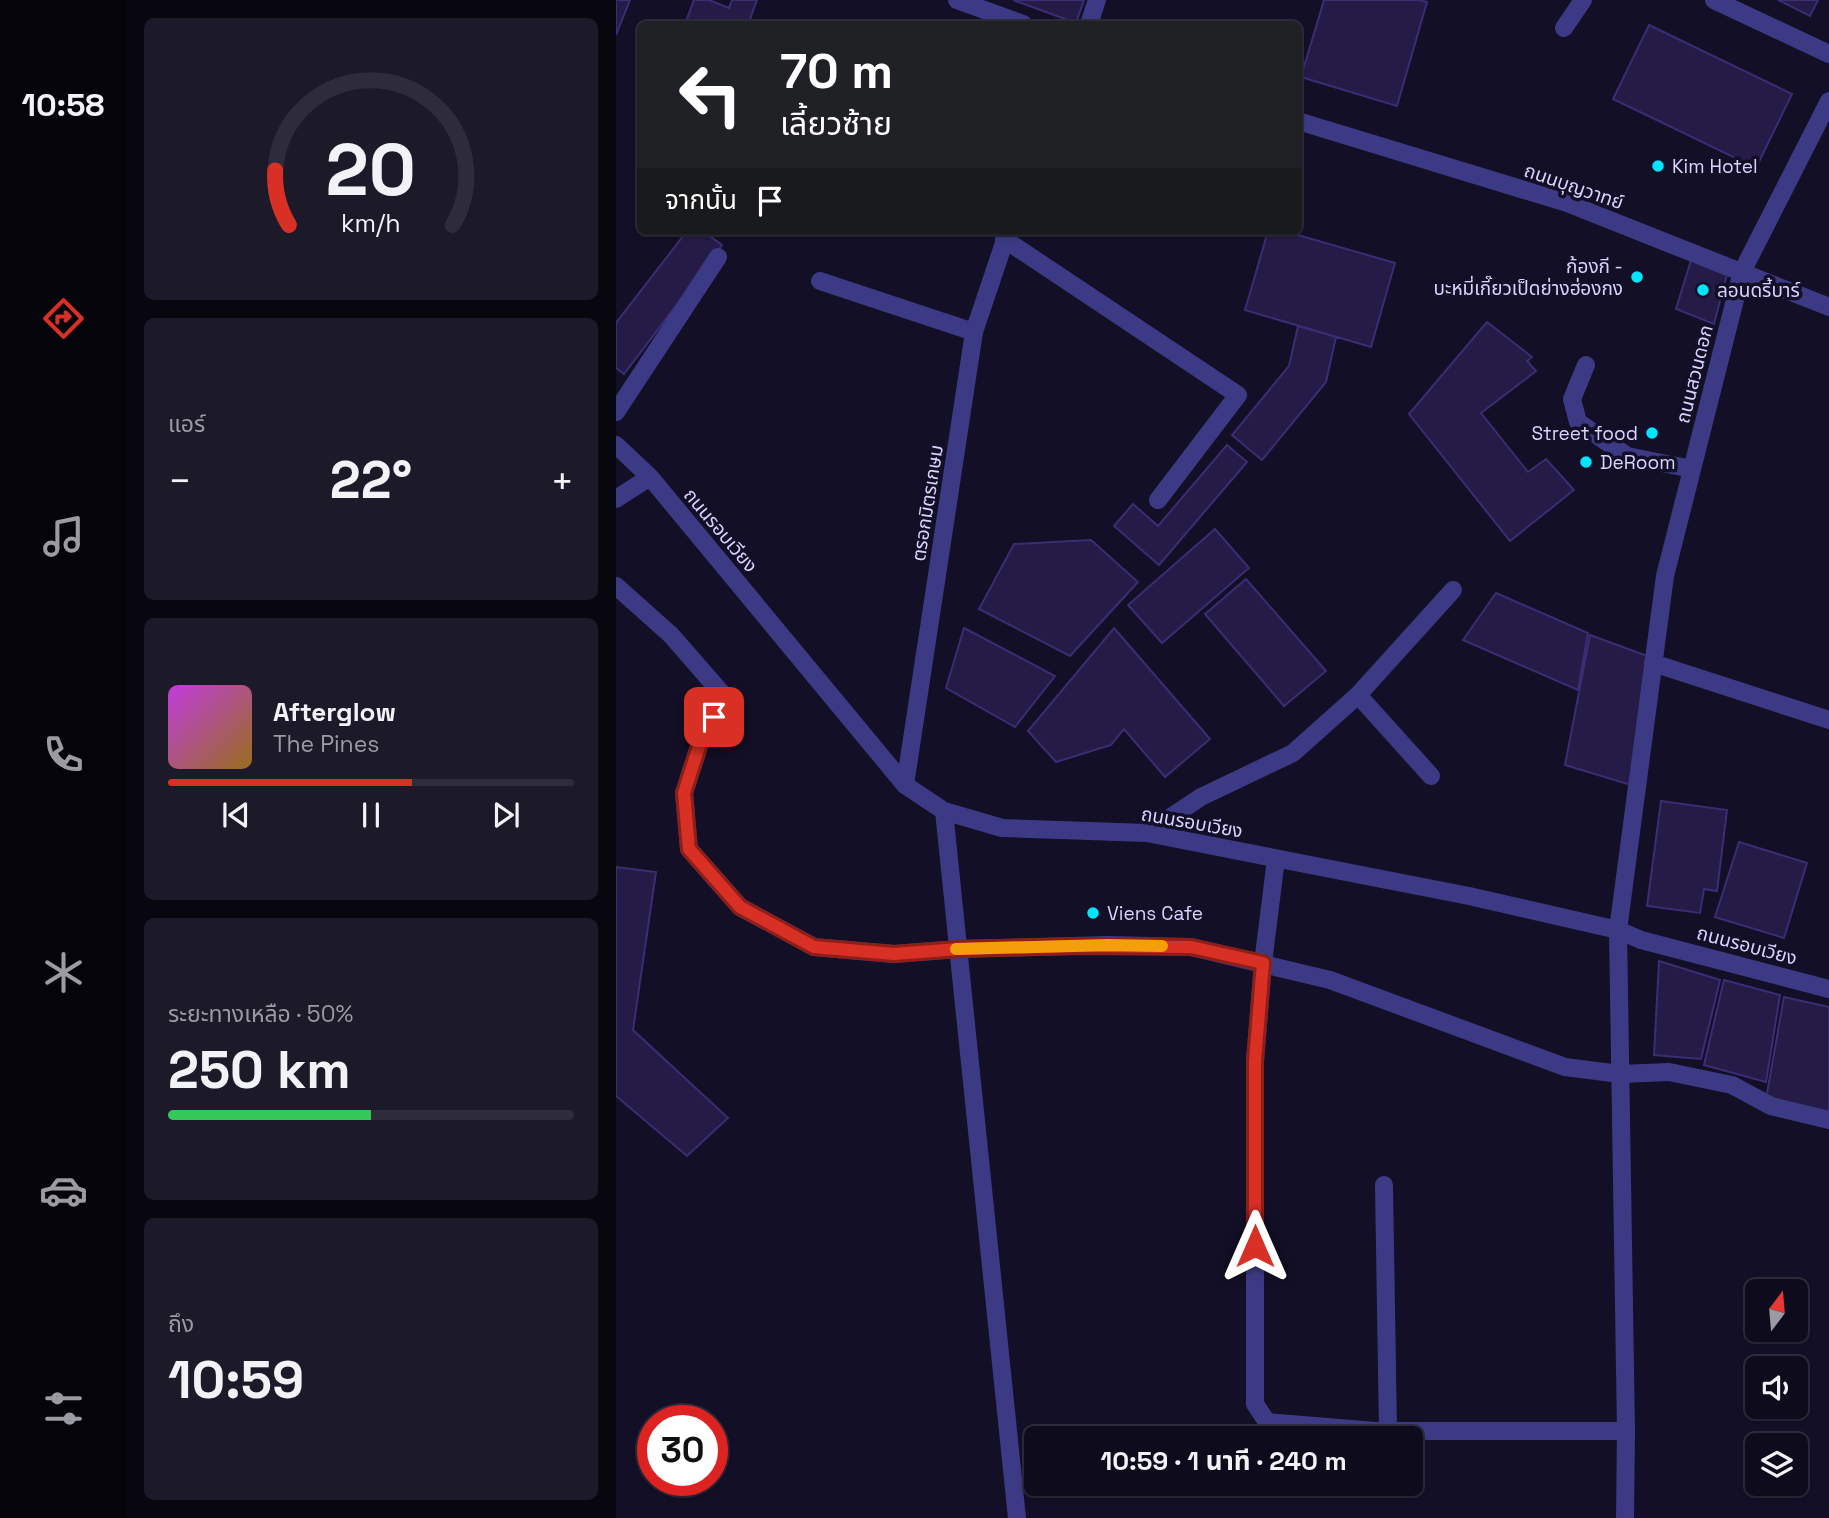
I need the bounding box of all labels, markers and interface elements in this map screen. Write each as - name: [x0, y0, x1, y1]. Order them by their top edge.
- text: 70 m: [780, 40, 893, 102]
- icon: left: [665, 49, 756, 140]
- text: 10:58: [21, 85, 105, 125]
- text: เลี้ยวซ้าย: [780, 104, 892, 144]
- text: 20: [326, 123, 416, 216]
- place label: Kim Hotel: [1672, 154, 1758, 179]
- street label: ถนนบุญวาทย์: [1521, 158, 1627, 215]
- marker: Kim Hotel: [1650, 158, 1666, 174]
- icon: arrive: [751, 182, 789, 220]
- text: จากนั้น: [665, 183, 737, 217]
- text: km/h: [341, 207, 401, 239]
- place label: ก้องกี - บะหมี่เกี๊ยวเป็ดย่างฮ่องกง: [1433, 254, 1623, 301]
- marker: ก้องกี - บะหมี่เกี๊ยวเป็ดย่างฮ่องกง: [1629, 269, 1645, 285]
- place label: ลอนดรี้บาร์: [1717, 277, 1801, 303]
- marker: ลอนดรี้บาร์: [1695, 282, 1711, 298]
- icon: directions: [39, 294, 88, 343]
- street label: ถนนสวนดอก: [1670, 322, 1719, 426]
- text: แอร์: [168, 409, 205, 439]
- place label: Street food: [1531, 421, 1638, 446]
- marker: Street food: [1644, 425, 1660, 441]
- street label: ตรอกมิตรเกษม: [906, 443, 949, 563]
- text: 22°: [330, 447, 412, 513]
- place label: DeRoom: [1600, 450, 1676, 475]
- marker: DeRoom: [1578, 454, 1594, 470]
- text: −: [168, 457, 192, 505]
- text: +: [550, 457, 574, 505]
- street label: ถนนรอบเวียง: [678, 483, 763, 578]
- icon: music: [39, 512, 88, 561]
- pin: [684, 687, 744, 747]
- text: Afterglow: [273, 695, 396, 729]
- icon: arrive: [695, 698, 733, 736]
- text: The Pines: [273, 729, 379, 759]
- icon: phone: [39, 730, 88, 779]
- icon: previous: [217, 796, 255, 834]
- icon: pause: [352, 796, 390, 834]
- icon: next: [487, 796, 525, 834]
- street label: ถนนรอบเวียง: [1139, 801, 1245, 844]
- place label: Viens Cafe: [1107, 901, 1203, 926]
- marker: Viens Cafe: [1085, 905, 1101, 921]
- street label: ถนนรอบเวียง: [1694, 920, 1800, 971]
- icon: climate: [39, 948, 88, 997]
- text: ระยะทางเหลือ · 50%: [168, 999, 353, 1029]
- text: 250 km: [168, 1037, 351, 1103]
- icon: car: [39, 1166, 88, 1215]
- position arrow: [1218, 1209, 1292, 1283]
- north arrow: [1745, 1279, 1808, 1342]
- map controls: [1745, 1279, 1808, 1496]
- text: ถึง: [168, 1309, 194, 1339]
- text: 10:59: [168, 1347, 304, 1413]
- button: sound: [1745, 1356, 1808, 1419]
- icon: filters: [39, 1384, 88, 1433]
- speed limit sign: 30: [637, 1405, 728, 1496]
- button: layers: [1745, 1433, 1808, 1496]
- text: 10:59 · 1 นาที · 240 m: [1100, 1444, 1347, 1478]

